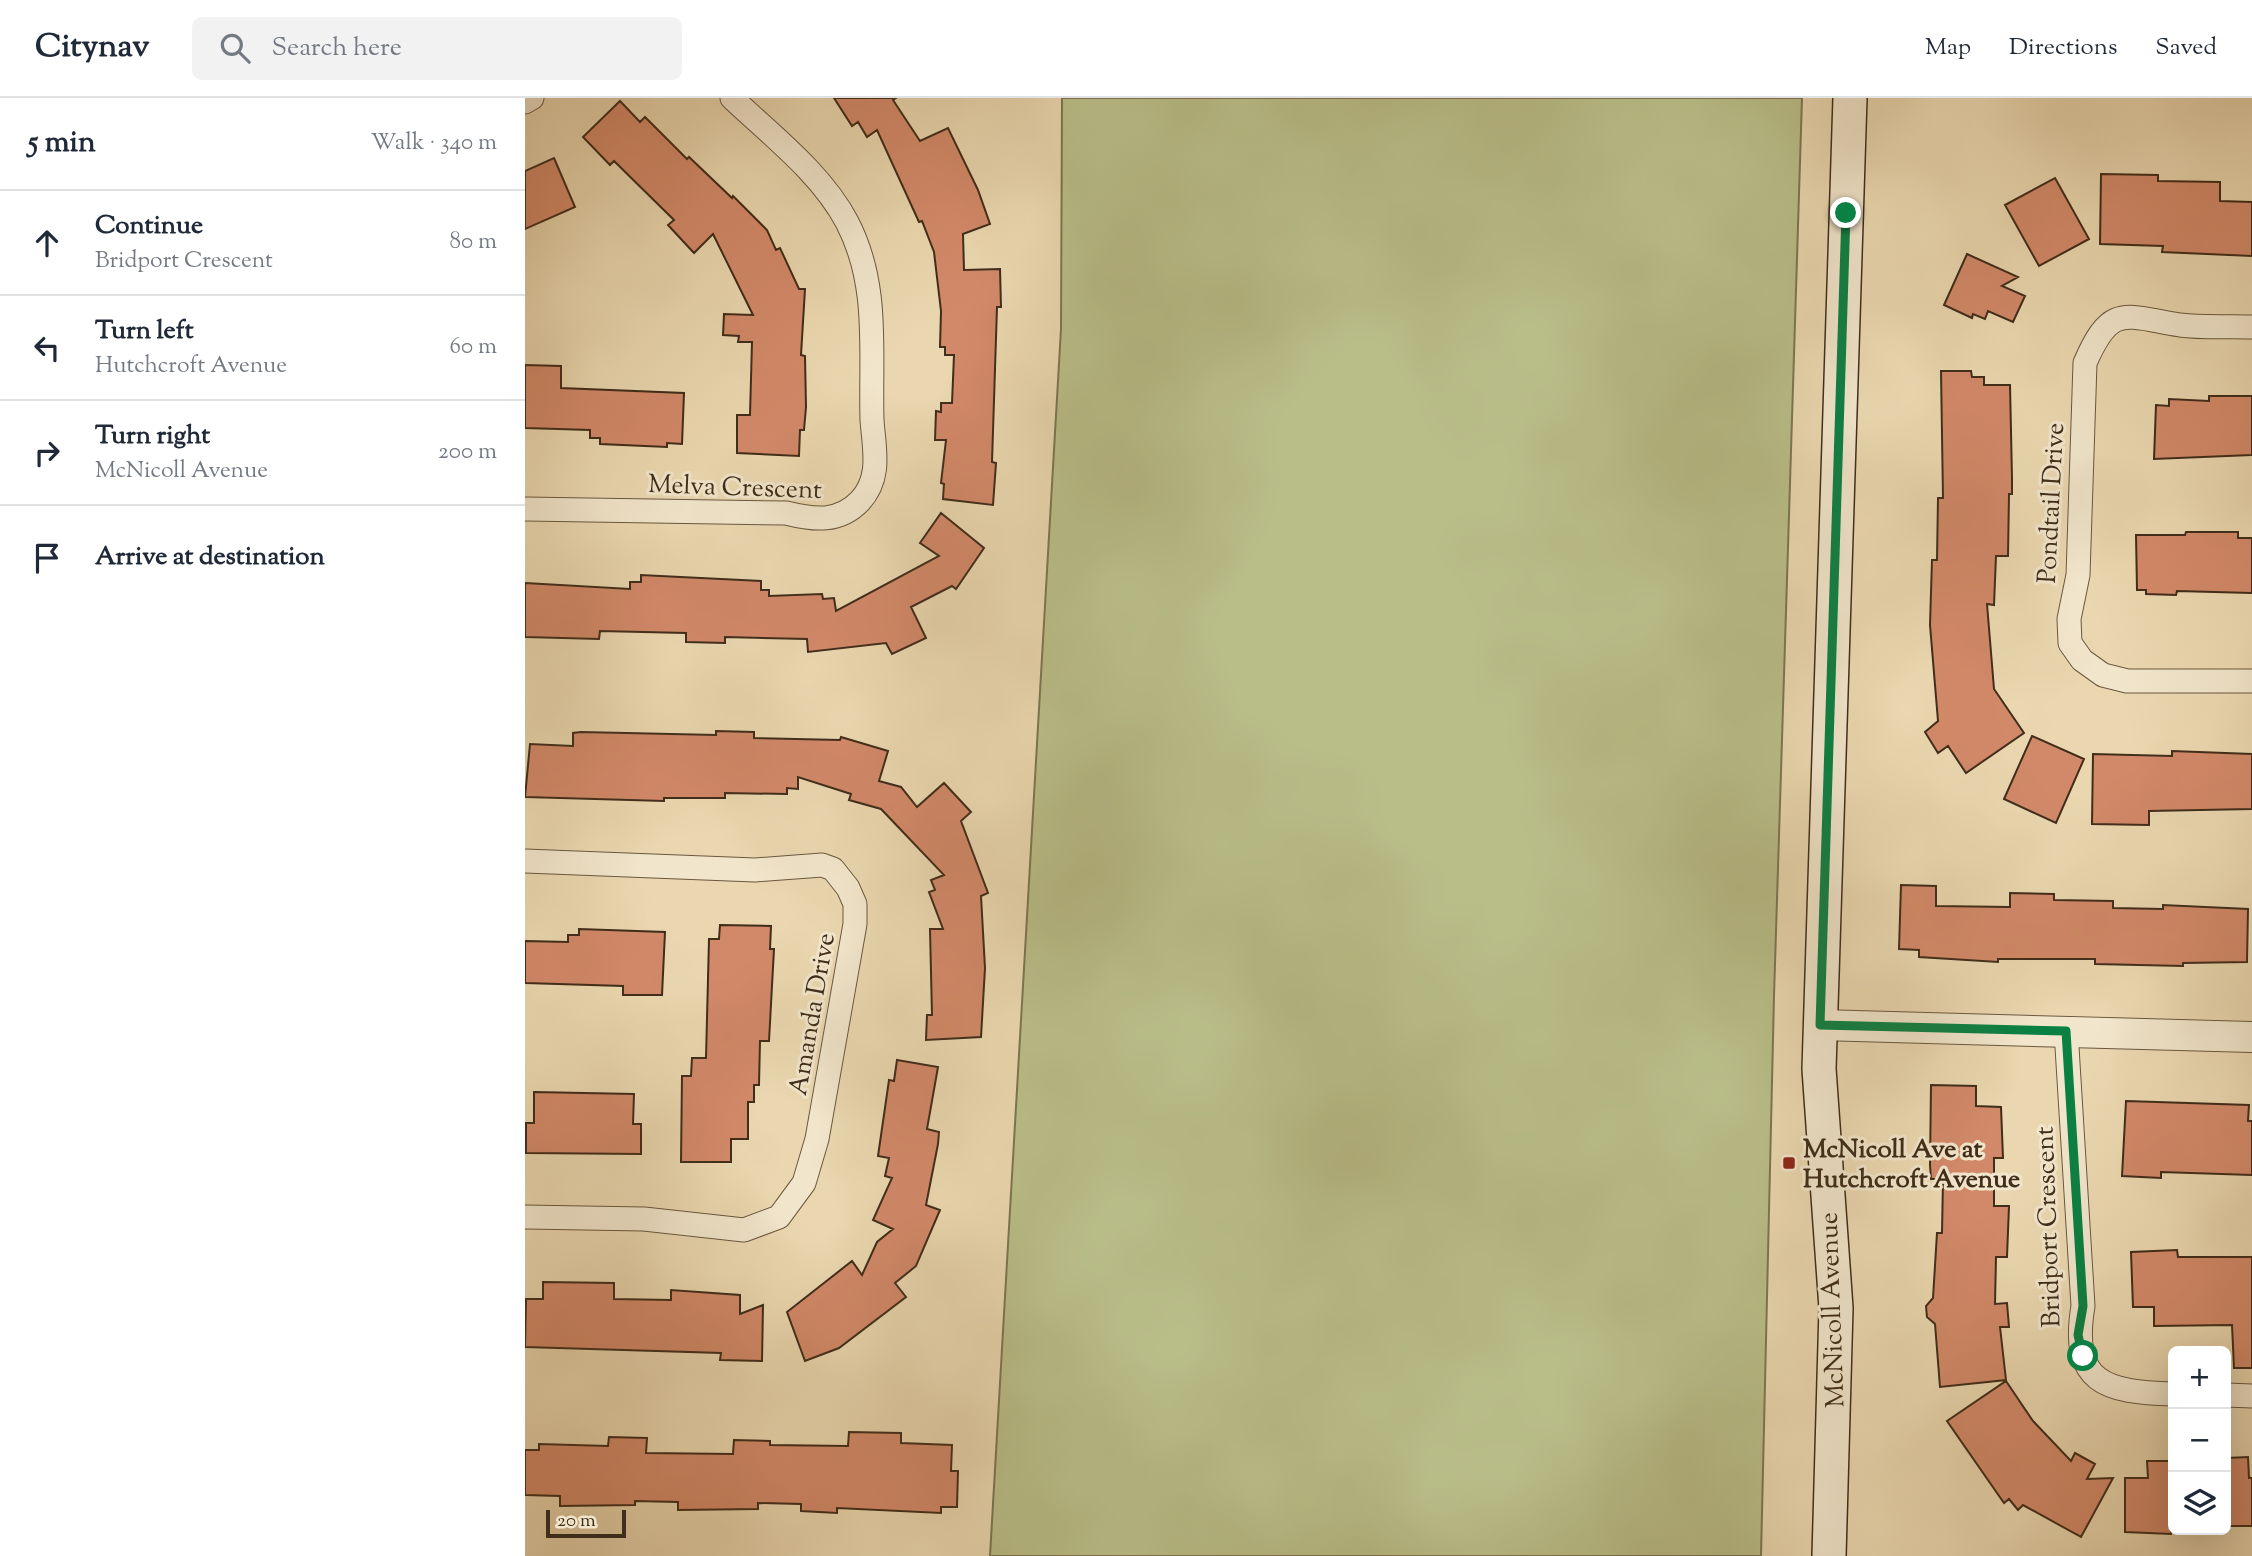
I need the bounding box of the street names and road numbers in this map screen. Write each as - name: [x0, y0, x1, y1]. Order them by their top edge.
- street label: Pondtail Drive: [2030, 422, 2075, 584]
- street label: Melva Crescent: [647, 467, 823, 510]
- street label: Amanda Drive: [781, 930, 846, 1099]
- street label: Bridport Crescent: [2027, 1126, 2071, 1328]
- street label: McNicoll Avenue: [1812, 1212, 1855, 1408]

